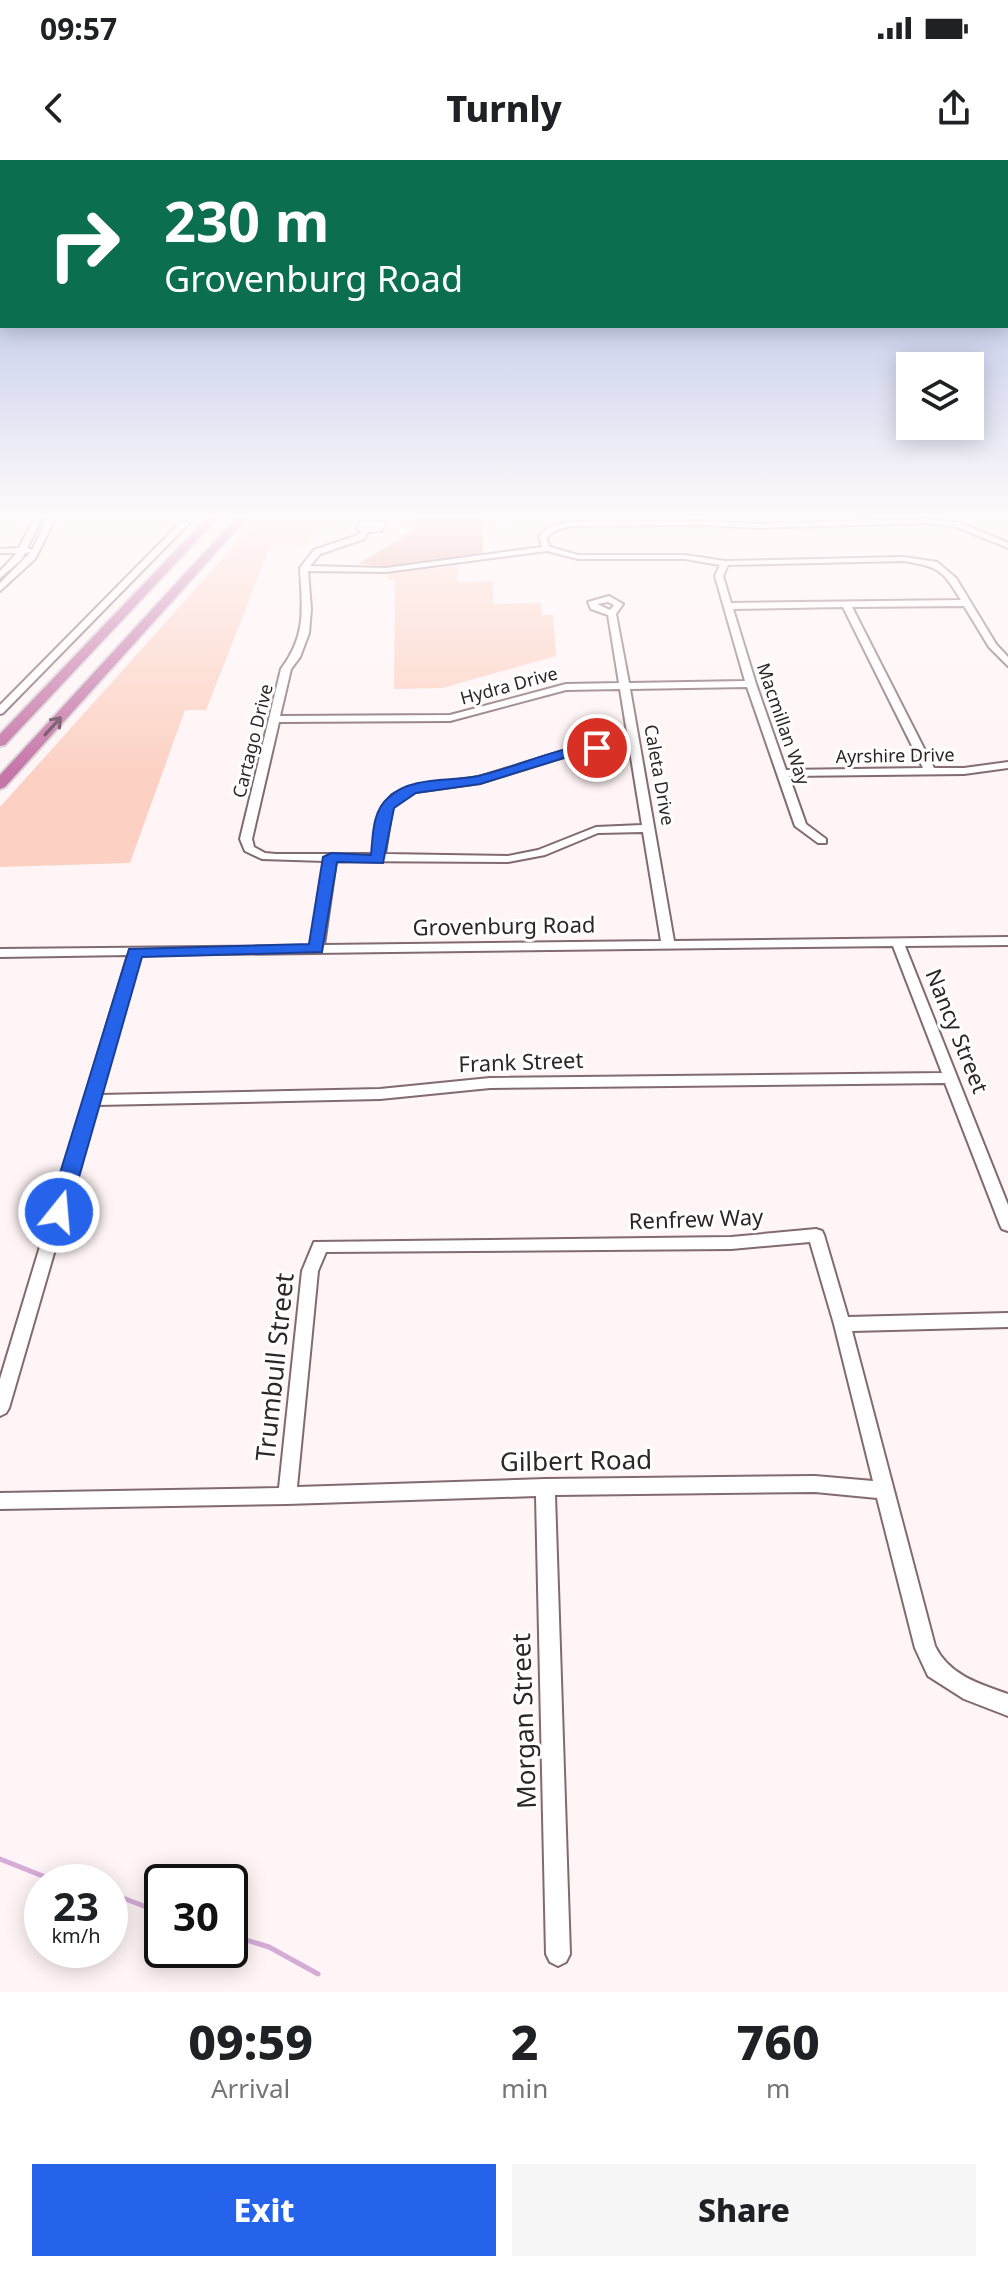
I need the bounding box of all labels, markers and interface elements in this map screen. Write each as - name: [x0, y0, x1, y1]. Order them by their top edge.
- text: 09:57: [40, 8, 117, 49]
- text: Turnly: [446, 84, 562, 133]
- icon: back: [32, 86, 76, 130]
- icon: share: [932, 86, 976, 130]
- text: 230 m: [164, 182, 329, 258]
- icon: right: [32, 192, 136, 296]
- text: Grovenburg Road: [164, 254, 463, 303]
- map controls: [896, 352, 984, 440]
- button: layers: [896, 352, 984, 440]
- street label: Macmillan Way: [752, 660, 816, 789]
- street label: Hydra Drive: [457, 661, 560, 710]
- street label: Cartago Drive: [226, 681, 278, 800]
- pin: [563, 714, 631, 782]
- one-way arrow: [43, 716, 62, 736]
- street label: Caleta Drive: [639, 722, 681, 827]
- icon: arrive: [575, 726, 619, 770]
- street label: Ayrshire Drive: [835, 742, 955, 768]
- street label: Grovenburg Road: [412, 908, 596, 942]
- street label: Nancy Street: [919, 964, 997, 1097]
- street label: Frank Street: [458, 1044, 584, 1078]
- position arrow: [17, 1170, 101, 1254]
- street label: Renfrew Way: [628, 1201, 764, 1235]
- street label: Trumbull Street: [246, 1271, 302, 1463]
- street label: Gilbert Road: [499, 1441, 652, 1479]
- street label: Morgan Street: [502, 1633, 544, 1810]
- speed limit sign: 30: [144, 1864, 248, 1968]
- text: 23: [53, 1878, 99, 1933]
- text: km/h: [51, 1922, 101, 1949]
- text: 09:59: [188, 2009, 313, 2074]
- text: 2: [511, 2009, 539, 2074]
- text: 760: [737, 2009, 820, 2074]
- text: Arrival: [211, 2070, 290, 2106]
- text: min: [501, 2070, 548, 2106]
- text: m: [766, 2070, 790, 2106]
- button: Exit: [32, 2164, 496, 2256]
- button: Share: [512, 2164, 976, 2256]

